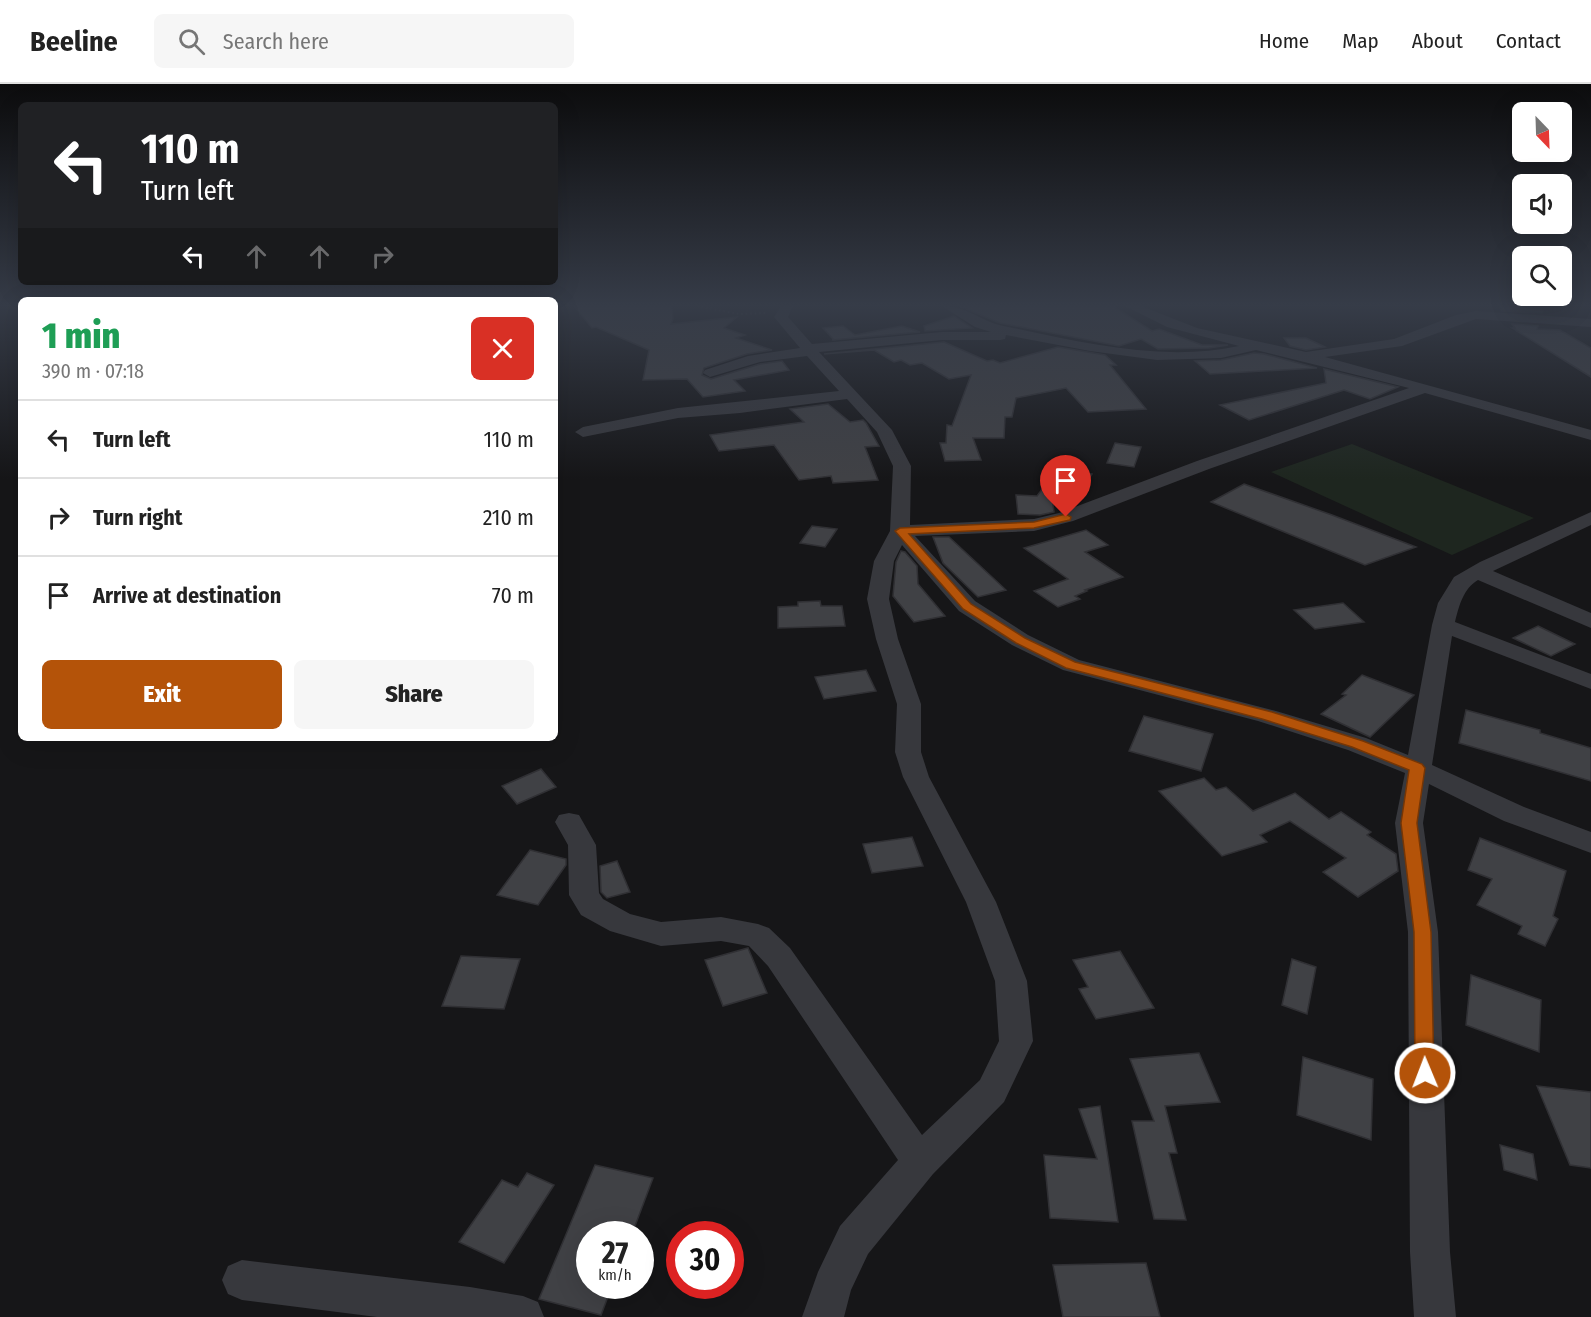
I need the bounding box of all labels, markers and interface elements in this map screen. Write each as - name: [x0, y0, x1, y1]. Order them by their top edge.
- search box: [154, 14, 574, 68]
- text: Beeline: [30, 25, 118, 58]
- icon: search: [175, 25, 208, 58]
- text: Search here: [223, 28, 329, 55]
- text: Home: [1259, 28, 1309, 54]
- text: Map: [1342, 28, 1379, 54]
- text: About: [1412, 28, 1463, 54]
- text: Contact: [1496, 28, 1561, 54]
- north arrow: [1512, 102, 1572, 162]
- map controls: [1512, 102, 1572, 306]
- text: 110 m: [141, 124, 240, 174]
- icon: left: [42, 126, 120, 204]
- button: sound: [1512, 174, 1572, 234]
- text: Turn left: [141, 175, 234, 207]
- icon: left: [177, 240, 210, 273]
- icon: ahead: [240, 240, 273, 273]
- icon: ahead: [303, 240, 336, 273]
- icon: right: [366, 240, 399, 273]
- button: search: [1512, 246, 1572, 306]
- text: 1 min: [42, 314, 120, 358]
- button: close: [471, 317, 534, 380]
- text: 390 m · 07:18: [42, 359, 144, 383]
- icon: left: [42, 423, 75, 456]
- text: Turn left: [93, 426, 171, 453]
- text: 110 m: [484, 426, 534, 453]
- pin: [1040, 455, 1091, 517]
- icon: arrive: [1049, 464, 1082, 497]
- icon: right: [42, 501, 75, 534]
- text: Turn right: [93, 504, 182, 531]
- text: 210 m: [483, 504, 534, 531]
- icon: arrive: [42, 579, 75, 612]
- text: Arrive at destination: [93, 582, 281, 609]
- text: 70 m: [492, 582, 534, 609]
- button: Exit: [42, 660, 282, 729]
- button: Share: [294, 660, 534, 729]
- position arrow: [1393, 1041, 1457, 1105]
- speed limit sign: 30: [666, 1221, 744, 1299]
- text: 27: [602, 1235, 628, 1271]
- text: km/h: [598, 1266, 632, 1284]

